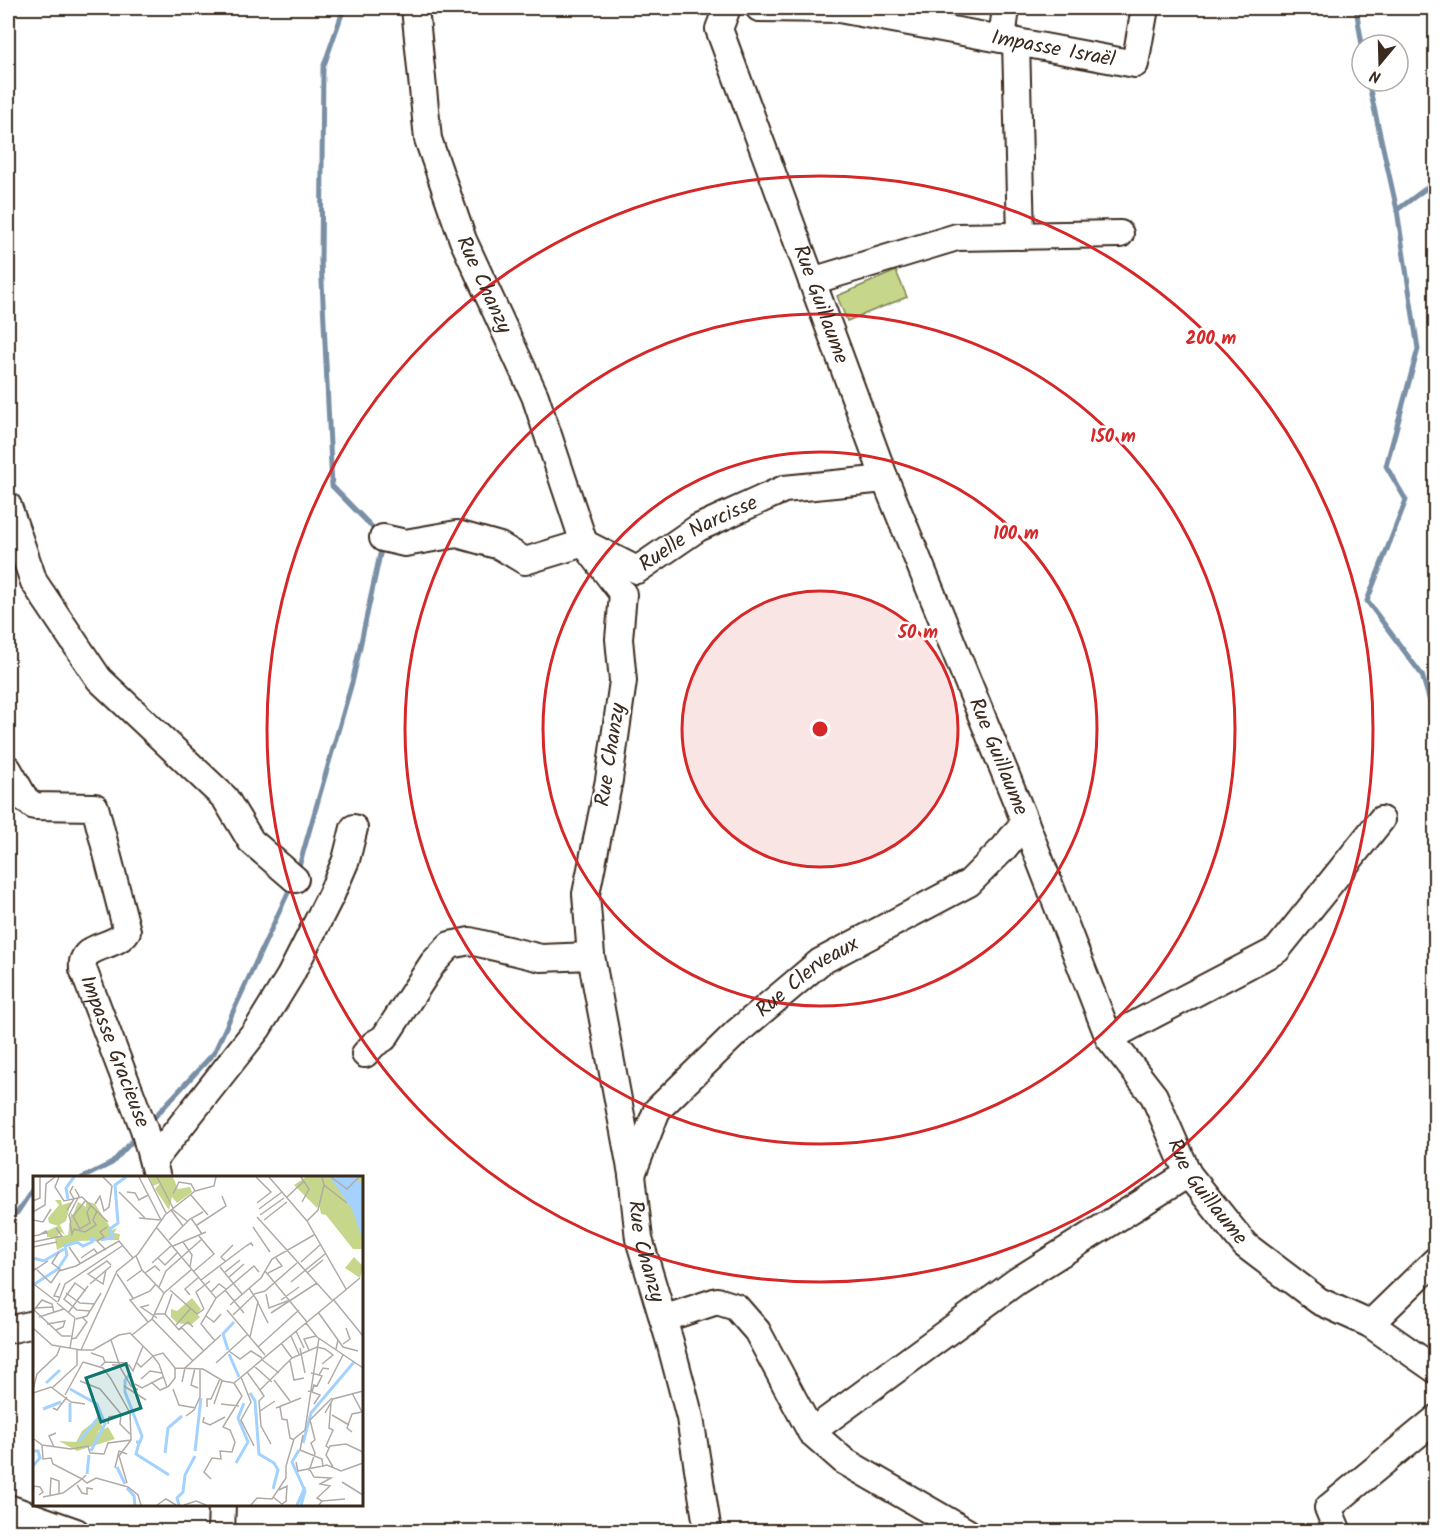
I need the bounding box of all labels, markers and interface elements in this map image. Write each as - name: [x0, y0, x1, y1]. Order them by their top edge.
- street label: Impasse Israël: [989, 21, 1118, 77]
- north arrow: [1350, 33, 1410, 93]
- text: N: [1367, 62, 1384, 89]
- street label: Rue Chanzy: [447, 231, 521, 339]
- street label: Rue Guillaume: [784, 240, 858, 369]
- text: 200 m: [1186, 325, 1237, 354]
- text: 150 m: [1090, 423, 1136, 452]
- street label: Ruelle Narcisse: [632, 486, 764, 581]
- text: 100 m: [993, 520, 1039, 549]
- text: 50 m: [897, 619, 938, 648]
- street label: Rue Guillaume: [959, 693, 1037, 821]
- street label: Rue Chanzy: [587, 701, 635, 809]
- centre of rings: [810, 719, 830, 739]
- street label: Rue Clerveaux: [748, 927, 866, 1026]
- street label: Impasse Gracieuse: [70, 970, 159, 1133]
- street label: Rue Guillaume: [1158, 1133, 1256, 1253]
- inset map: [33, 1176, 363, 1506]
- street label: Rue Chanzy: [618, 1199, 674, 1307]

